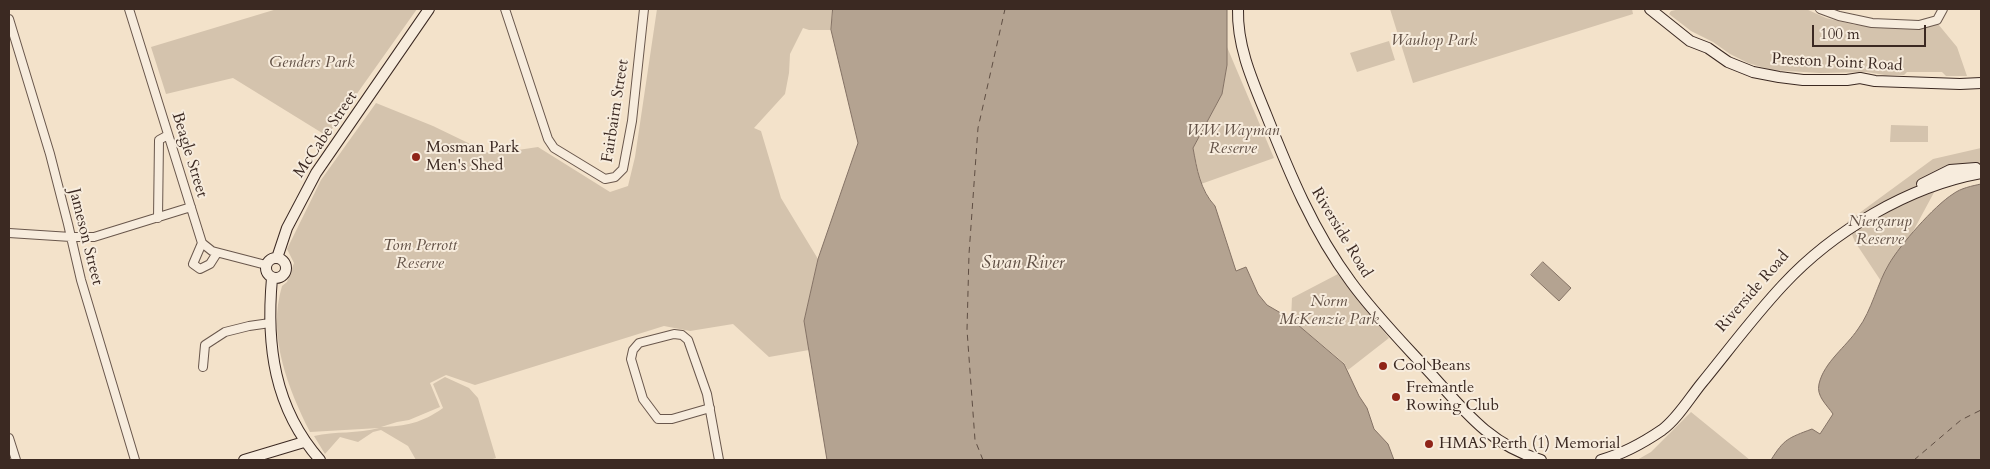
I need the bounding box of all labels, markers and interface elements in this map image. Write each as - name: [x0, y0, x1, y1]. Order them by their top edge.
- scale bar: [1815, 15, 1929, 47]
- text: 100 m: [1820, 24, 1860, 44]
- park label: Wauhop Park: [1391, 31, 1477, 51]
- street label: Preston Point Road: [1771, 50, 1903, 76]
- park label: Genders Park: [269, 53, 355, 73]
- street label: Fairbairn Street: [598, 58, 634, 164]
- street label: McCabe Street: [290, 88, 362, 182]
- street label: Beagle Street: [167, 110, 211, 200]
- park label: W.W. Wayman Reserve: [1186, 121, 1280, 159]
- place label: Mosman Park Men's Shed: [426, 138, 520, 176]
- marker: Mosman Park Men's Shed: [410, 151, 422, 163]
- street label: Riverside Road: [1307, 184, 1375, 282]
- street label: Jameson Street: [64, 187, 106, 287]
- park label: Niergarup Reserve: [1848, 212, 1912, 250]
- park label: Tom Perrott Reserve: [383, 236, 457, 274]
- street label: Riverside Road: [1712, 247, 1794, 337]
- water label: Swan River: [981, 253, 1065, 275]
- park label: Norm McKenzie Park: [1279, 292, 1379, 330]
- place label: Cool Beans: [1393, 356, 1470, 376]
- marker: Cool Beans: [1377, 360, 1389, 372]
- place label: Fremantle Rowing Club: [1406, 378, 1499, 416]
- marker: Fremantle Rowing Club: [1390, 391, 1402, 403]
- place label: HMAS Perth (1) Memorial: [1439, 434, 1620, 454]
- marker: HMAS Perth (1) Memorial: [1423, 438, 1435, 450]

